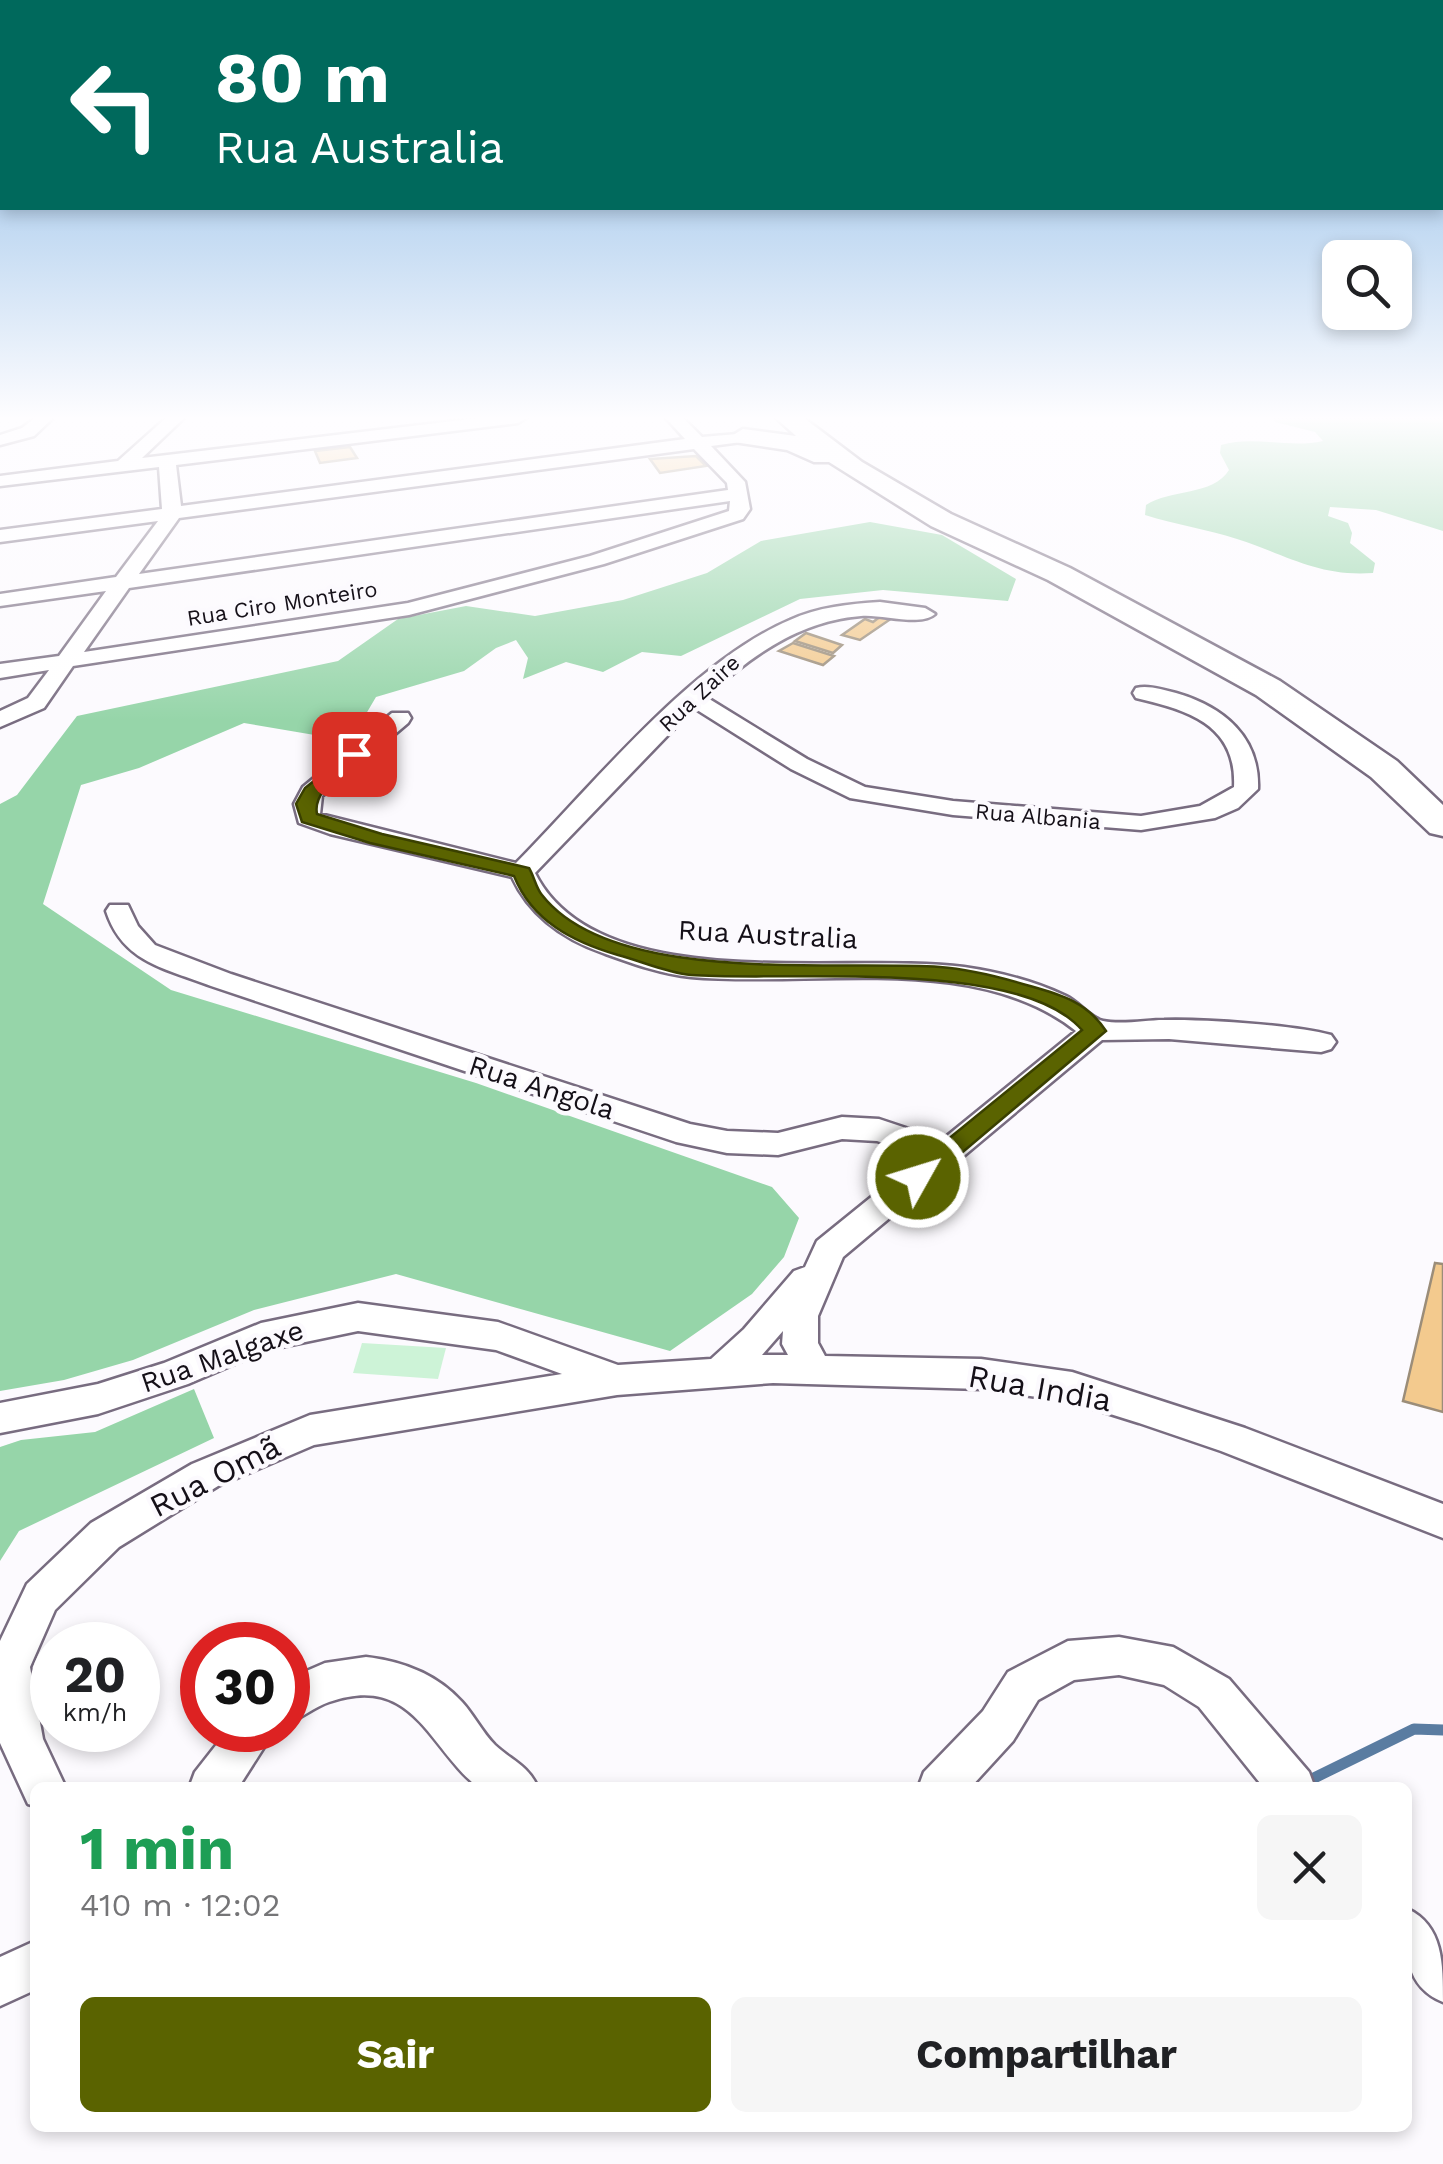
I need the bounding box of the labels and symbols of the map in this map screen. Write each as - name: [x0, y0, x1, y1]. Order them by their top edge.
- street label: Rua Ciro Monteiro: [185, 576, 379, 631]
- street label: Rua Zaire: [654, 650, 745, 737]
- pin: [312, 712, 397, 797]
- street label: Rua Albania: [974, 799, 1102, 834]
- street label: Rua Australia: [677, 913, 859, 956]
- street label: Rua Angola: [465, 1048, 619, 1127]
- position arrow: [866, 1125, 970, 1229]
- street label: Rua Malgaxe: [137, 1313, 308, 1400]
- street label: Rua India: [965, 1357, 1115, 1419]
- street label: Rua Omã: [143, 1427, 287, 1525]
- speed limit sign: 30: [180, 1622, 310, 1752]

